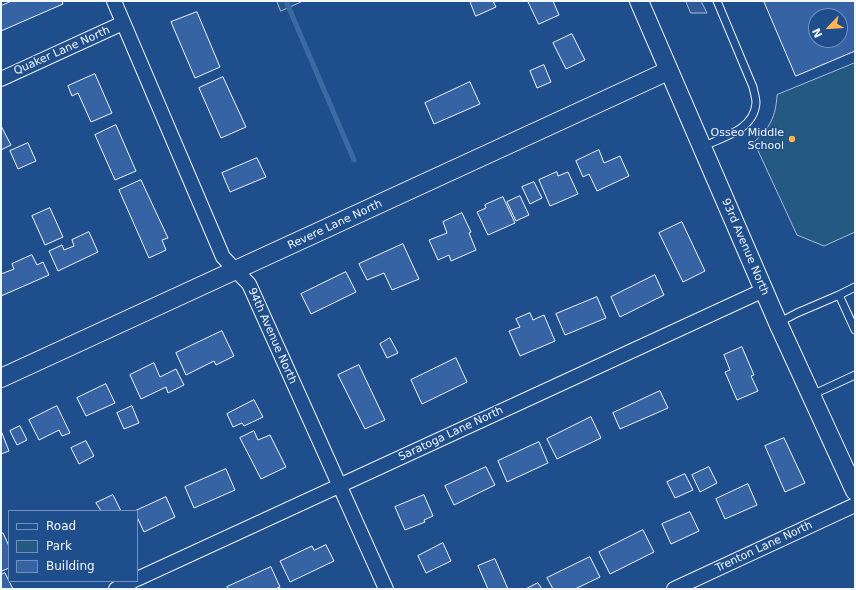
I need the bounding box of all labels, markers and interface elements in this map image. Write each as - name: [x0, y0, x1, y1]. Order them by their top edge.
- north arrow: [808, 8, 848, 48]
- street label: Quaker Lane North: [12, 24, 112, 78]
- text: N: [810, 26, 825, 40]
- place label: Osseo Middle School: [711, 126, 784, 152]
- marker: Osseo Middle School: [787, 134, 797, 144]
- street label: Revere Lane North: [286, 197, 384, 253]
- street label: 93rd Avenue North: [719, 197, 771, 297]
- street label: 94th Avenue North: [245, 286, 299, 386]
- street label: Saratoga Lane North: [396, 404, 506, 464]
- legend: [8, 510, 138, 582]
- text: Road: [46, 519, 76, 533]
- street label: Trenton Lane North: [713, 519, 815, 575]
- text: Park: [46, 539, 72, 553]
- text: Building: [46, 559, 95, 573]

